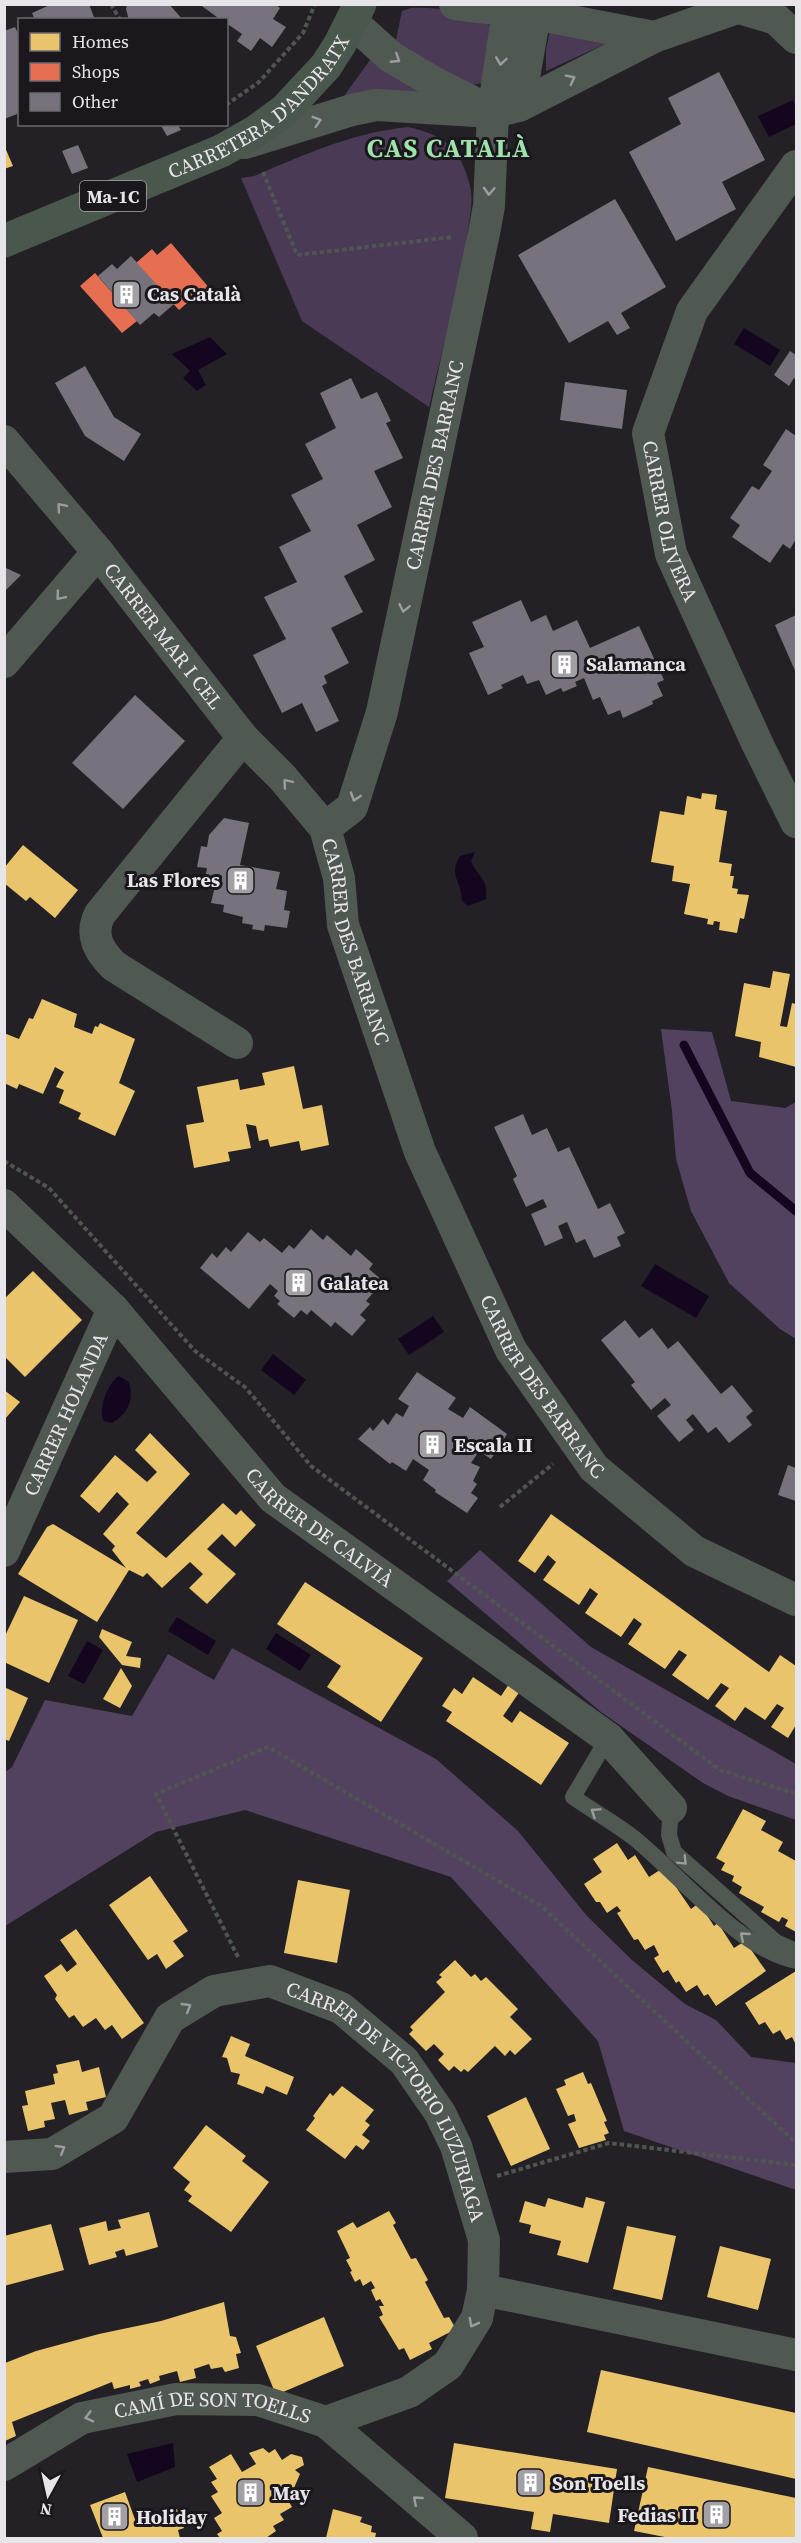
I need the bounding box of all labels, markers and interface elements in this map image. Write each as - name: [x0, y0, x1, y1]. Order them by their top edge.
- legend: [18, 18, 228, 126]
- text: Homes: [72, 29, 129, 54]
- street label: CARRETERA D'ANDRATX: [164, 30, 356, 186]
- one-way arrow: [390, 52, 401, 63]
- one-way arrow: [495, 56, 507, 65]
- text: Shops: [72, 59, 120, 84]
- one-way arrow: [564, 75, 575, 87]
- text: Other: [72, 89, 119, 114]
- one-way arrow: [311, 116, 322, 128]
- district label: CAS CATALÀ: [367, 130, 531, 166]
- road number: Ma-1C: [80, 181, 146, 211]
- one-way arrow: [483, 187, 496, 196]
- building icon: Cas Català: [110, 278, 142, 310]
- place label: Cas Català: [147, 280, 242, 308]
- street label: CARRER DES BARRANC: [399, 358, 470, 573]
- street label: CARRER OLIVERA: [636, 438, 705, 607]
- one-way arrow: [57, 503, 68, 514]
- street label: CARRER MAR I CEL: [97, 557, 230, 715]
- one-way arrow: [57, 589, 68, 600]
- one-way arrow: [399, 603, 412, 613]
- building icon: Salamanca: [549, 648, 581, 680]
- place label: Salamanca: [586, 650, 686, 678]
- one-way arrow: [283, 779, 294, 790]
- one-way arrow: [350, 791, 363, 802]
- street label: CARRER DES BARRANC: [315, 835, 397, 1048]
- building icon: Las Flores: [225, 864, 257, 896]
- place label: Las Flores: [127, 866, 220, 894]
- building icon: Galatea: [283, 1267, 315, 1299]
- place label: Galatea: [320, 1269, 389, 1297]
- street label: CARRER DES BARRANC: [473, 1290, 610, 1485]
- street label: CARRER HOLANDA: [17, 1327, 115, 1500]
- building icon: Escala II: [417, 1429, 449, 1461]
- place label: Escala II: [454, 1431, 533, 1459]
- street label: CARRER DE CALVIÀ: [239, 1462, 400, 1594]
- one-way arrow: [591, 1808, 602, 1819]
- one-way arrow: [676, 1854, 687, 1865]
- one-way arrow: [740, 1933, 751, 1944]
- street label: CARRER DE VICTORIO LUZURIAGA: [282, 1974, 492, 2226]
- one-way arrow: [180, 2004, 191, 2015]
- one-way arrow: [55, 2144, 65, 2156]
- one-way arrow: [469, 2317, 480, 2328]
- street label: CAMÍ DE SON TOELLS: [111, 2384, 315, 2430]
- one-way arrow: [84, 2410, 94, 2423]
- north arrow: [18, 2465, 78, 2525]
- building icon: Son Toells: [515, 2467, 547, 2499]
- place label: Son Toells: [552, 2469, 645, 2497]
- building icon: May: [235, 2477, 267, 2509]
- place label: May: [272, 2479, 311, 2507]
- one-way arrow: [413, 2496, 424, 2507]
- text: N: [38, 2498, 53, 2522]
- building icon: Fedias II: [701, 2499, 733, 2531]
- building icon: Holiday: [99, 2501, 131, 2533]
- place label: Fedias II: [617, 2501, 696, 2529]
- place label: Holiday: [136, 2503, 208, 2531]

